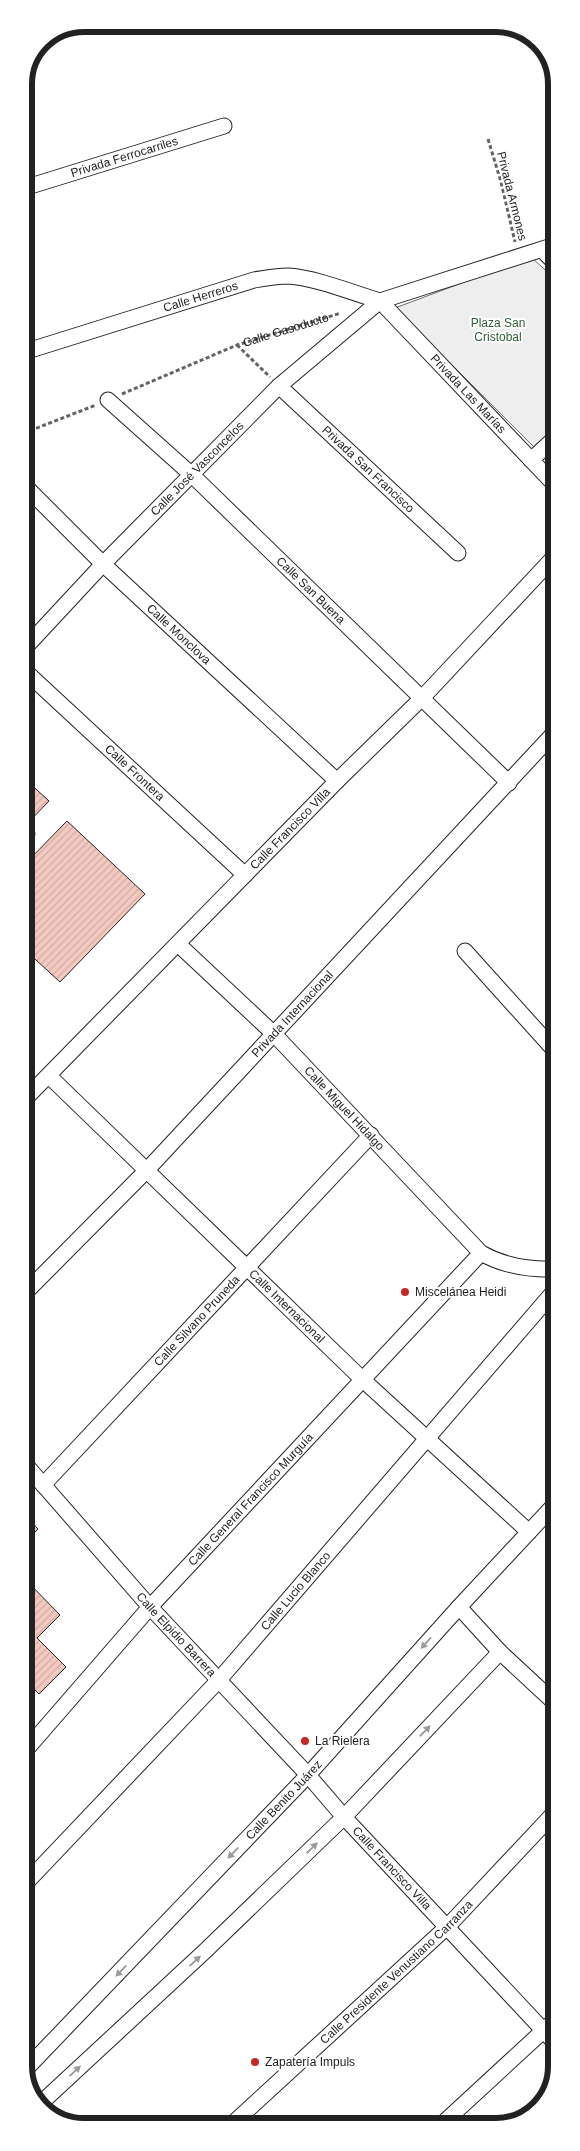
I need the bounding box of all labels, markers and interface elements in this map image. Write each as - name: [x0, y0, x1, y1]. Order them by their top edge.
- street label: Privada Ferrocarriles: [69, 134, 180, 180]
- street label: Privada Armones: [494, 150, 530, 242]
- street label: Calle Herreros: [161, 278, 240, 315]
- street label: Calle Gasoducto: [241, 310, 331, 350]
- park label: Plaza San Cristobal: [471, 316, 525, 344]
- street label: Privada Las Marías: [427, 351, 509, 436]
- street label: Calle José Vasconcelos: [148, 419, 247, 519]
- street label: Privada San Francisco: [319, 423, 417, 516]
- street label: Calle San Buena: [273, 554, 348, 627]
- street label: Calle Monclova: [144, 601, 214, 668]
- street label: Calle Frontera: [102, 742, 168, 804]
- street label: Calle Francisco Villa: [247, 785, 333, 872]
- street label: Privada Internacional: [249, 968, 336, 1060]
- street label: Calle Miguel Hidalgo: [301, 1064, 388, 1154]
- street label: Calle Internacional: [246, 1267, 327, 1346]
- street label: Calle Silvano Pruneda: [151, 1272, 243, 1369]
- place label: Miscelánea Heidi: [415, 1285, 506, 1299]
- marker: Miscelánea Heidi: [399, 1286, 411, 1298]
- street label: Calle General Francisco Murguía: [185, 1430, 316, 1569]
- street label: Calle Lucio Blanco: [258, 1548, 334, 1633]
- street label: Calle Elpidio Barrera: [134, 1590, 219, 1680]
- one-way arrow: [420, 1637, 432, 1649]
- one-way arrow: [419, 1726, 431, 1738]
- place label: La Rielera: [315, 1734, 370, 1748]
- marker: La Rielera: [299, 1735, 311, 1747]
- street label: Calle Benito Juárez: [243, 1757, 325, 1843]
- street label: Calle Francisco Villa: [350, 1824, 434, 1913]
- one-way arrow: [305, 1842, 317, 1854]
- one-way arrow: [228, 1847, 240, 1859]
- street label: Calle Presidente Venustiano Carranza: [317, 1897, 476, 2047]
- one-way arrow: [188, 1955, 200, 1967]
- one-way arrow: [115, 1964, 127, 1976]
- place label: Zapatería Impuls: [265, 2055, 355, 2069]
- marker: Zapatería Impuls: [249, 2056, 261, 2068]
- one-way arrow: [69, 2065, 81, 2077]

